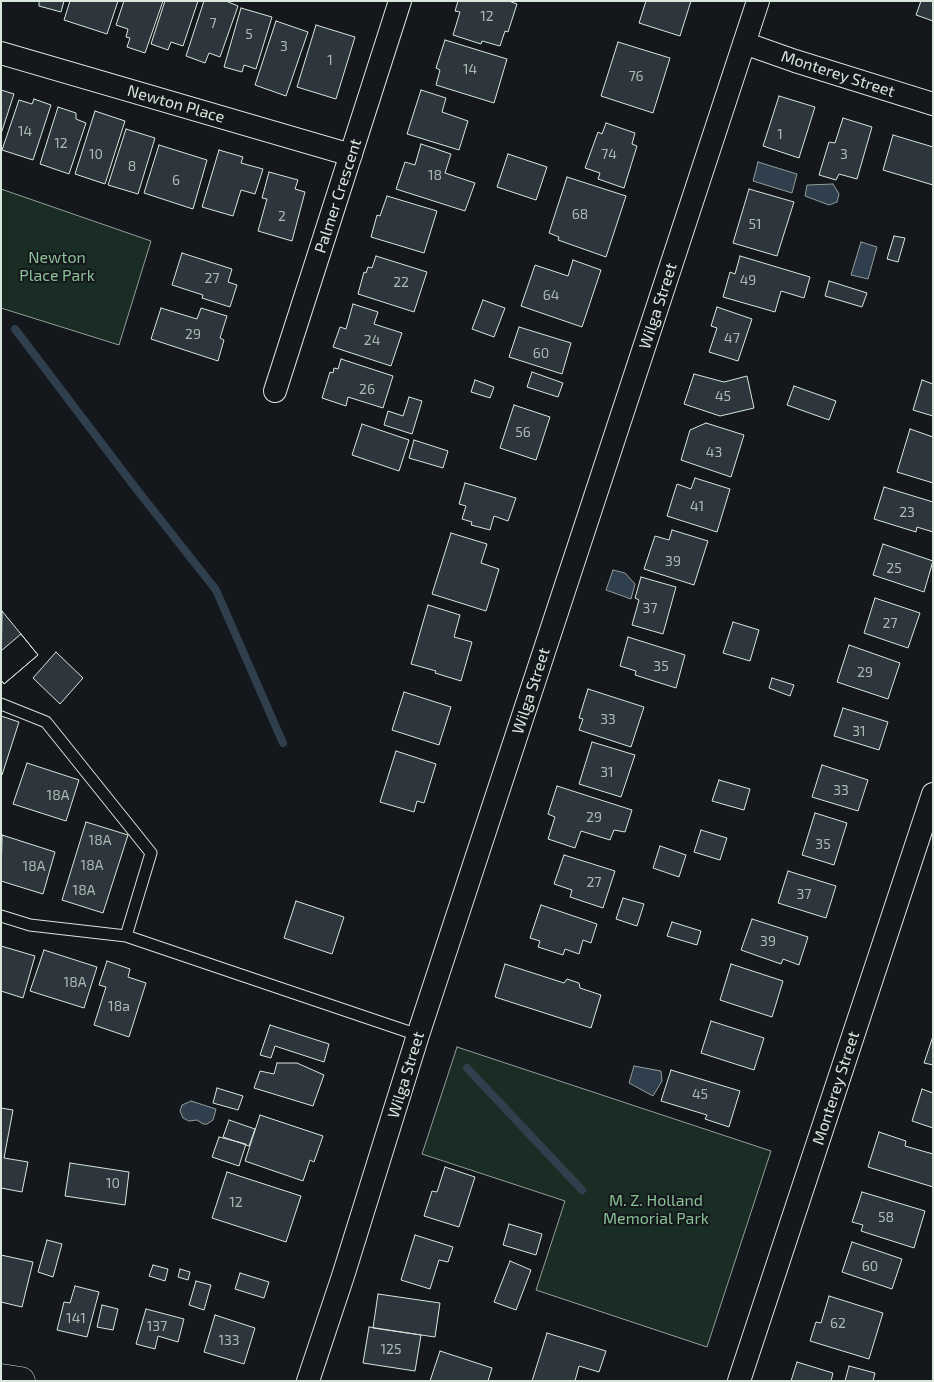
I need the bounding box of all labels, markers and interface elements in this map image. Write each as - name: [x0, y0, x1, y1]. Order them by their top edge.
- house number: 12: [480, 8, 494, 24]
- house number: 7: [209, 15, 217, 31]
- house number: 5: [245, 26, 253, 42]
- house number: 3: [280, 38, 288, 54]
- street label: Monterey Street: [779, 47, 897, 101]
- house number: 1: [327, 52, 333, 68]
- house number: 14: [463, 61, 477, 77]
- house number: 76: [628, 68, 644, 84]
- street label: Newton Place: [125, 81, 227, 127]
- house number: 14: [18, 123, 32, 139]
- house number: 1: [777, 126, 783, 142]
- house number: 12: [54, 135, 68, 151]
- street label: Palmer Crescent: [310, 136, 366, 256]
- house number: 10: [89, 146, 103, 162]
- house number: 74: [601, 146, 617, 162]
- house number: 3: [840, 146, 848, 162]
- house number: 8: [128, 158, 136, 174]
- house number: 18: [428, 167, 442, 183]
- house number: 6: [172, 172, 180, 188]
- house number: 68: [572, 206, 588, 222]
- house number: 2: [278, 208, 286, 224]
- house number: 51: [748, 216, 762, 232]
- park label: Newton Place Park: [19, 248, 95, 286]
- street label: Wilga Street: [635, 260, 681, 352]
- house number: 27: [204, 270, 220, 286]
- house number: 49: [740, 272, 756, 288]
- house number: 22: [393, 274, 409, 290]
- house number: 64: [543, 287, 559, 303]
- house number: 29: [185, 326, 201, 342]
- house number: 47: [724, 330, 740, 346]
- house number: 24: [364, 332, 380, 348]
- house number: 60: [533, 345, 549, 361]
- house number: 26: [359, 381, 375, 397]
- house number: 45: [715, 388, 731, 404]
- house number: 56: [515, 424, 531, 440]
- house number: 43: [706, 444, 722, 460]
- house number: 41: [690, 498, 704, 514]
- house number: 23: [899, 504, 915, 520]
- house number: 39: [665, 553, 681, 569]
- house number: 25: [886, 560, 902, 576]
- house number: 37: [643, 600, 657, 616]
- house number: 27: [882, 615, 898, 631]
- street label: Wilga Street: [508, 645, 554, 737]
- house number: 35: [653, 658, 669, 674]
- house number: 29: [857, 664, 873, 680]
- house number: 33: [600, 711, 616, 727]
- house number: 31: [852, 723, 866, 739]
- house number: 31: [600, 764, 614, 780]
- house number: 33: [833, 782, 849, 798]
- house number: 18A: [47, 787, 69, 803]
- house number: 29: [586, 809, 602, 825]
- house number: 18A: [89, 832, 111, 848]
- house number: 35: [815, 836, 831, 852]
- house number: 18A: [81, 857, 103, 873]
- house number: 18A: [23, 858, 45, 874]
- house number: 27: [586, 874, 602, 890]
- house number: 18A: [73, 882, 95, 898]
- house number: 37: [797, 886, 811, 902]
- house number: 39: [760, 933, 776, 949]
- house number: 18A: [64, 974, 86, 990]
- house number: 18a: [108, 998, 130, 1014]
- street label: Wilga Street: [384, 1029, 428, 1121]
- street label: Monterey Street: [809, 1029, 863, 1147]
- house number: 45: [692, 1086, 708, 1102]
- house number: 10: [106, 1175, 120, 1191]
- park label: M. Z. Holland Memorial Park: [603, 1191, 709, 1229]
- house number: 12: [229, 1194, 243, 1210]
- house number: 58: [878, 1209, 894, 1225]
- house number: 60: [862, 1258, 878, 1274]
- house number: 141: [66, 1310, 86, 1326]
- house number: 62: [830, 1315, 846, 1331]
- house number: 137: [147, 1318, 167, 1334]
- house number: 133: [218, 1332, 240, 1348]
- house number: 125: [381, 1341, 401, 1357]

